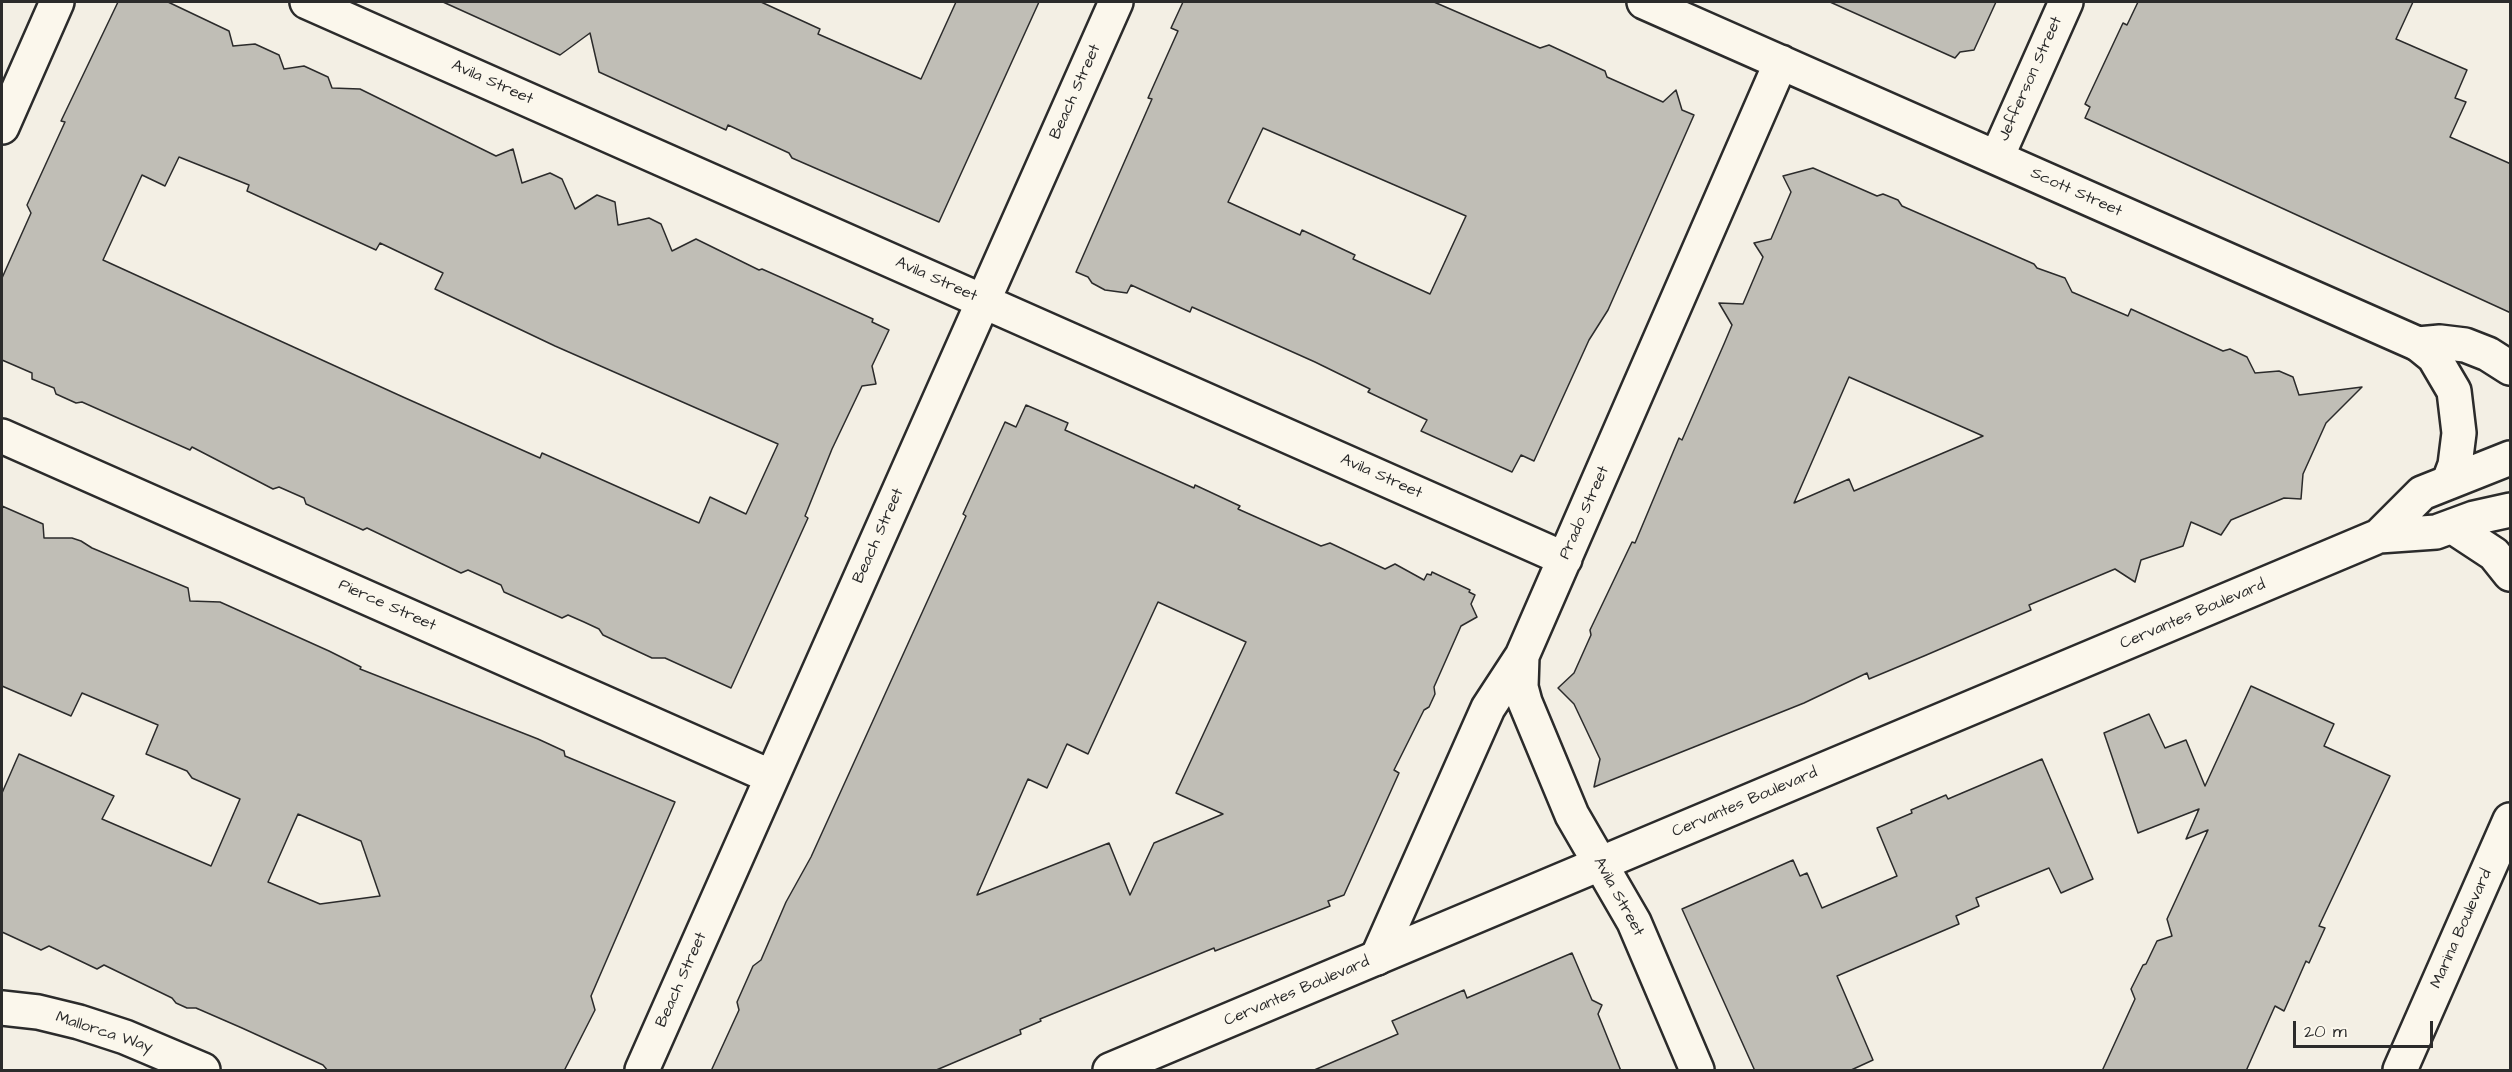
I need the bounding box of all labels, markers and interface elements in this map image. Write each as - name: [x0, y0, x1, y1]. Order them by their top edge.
- street label: Jefferson Street: [1995, 14, 2067, 144]
- street label: Beach Street: [1046, 42, 1106, 142]
- street label: Avila Street: [448, 56, 536, 110]
- street label: Scott Street: [2027, 164, 2125, 222]
- street label: Avila Street: [892, 253, 980, 307]
- street label: Avila Street: [1337, 450, 1425, 504]
- street label: Prado Street: [1556, 463, 1614, 563]
- street label: Beach Street: [849, 486, 909, 586]
- street label: Pierce Street: [335, 576, 439, 636]
- street label: Cervantes Boulevard: [2117, 576, 2269, 654]
- street label: Cervantes Boulevard: [1669, 764, 1821, 842]
- street label: Avila Street: [1588, 854, 1648, 940]
- street label: Marina Boulevard: [2427, 866, 2497, 992]
- street label: Beach Street: [652, 930, 712, 1030]
- street label: Cervantes Boulevard: [1221, 953, 1373, 1031]
- street label: Mallorca Way: [53, 1008, 155, 1058]
- scale bar: [2296, 1009, 2436, 1047]
- text: 20 m: [2304, 1019, 2347, 1044]

